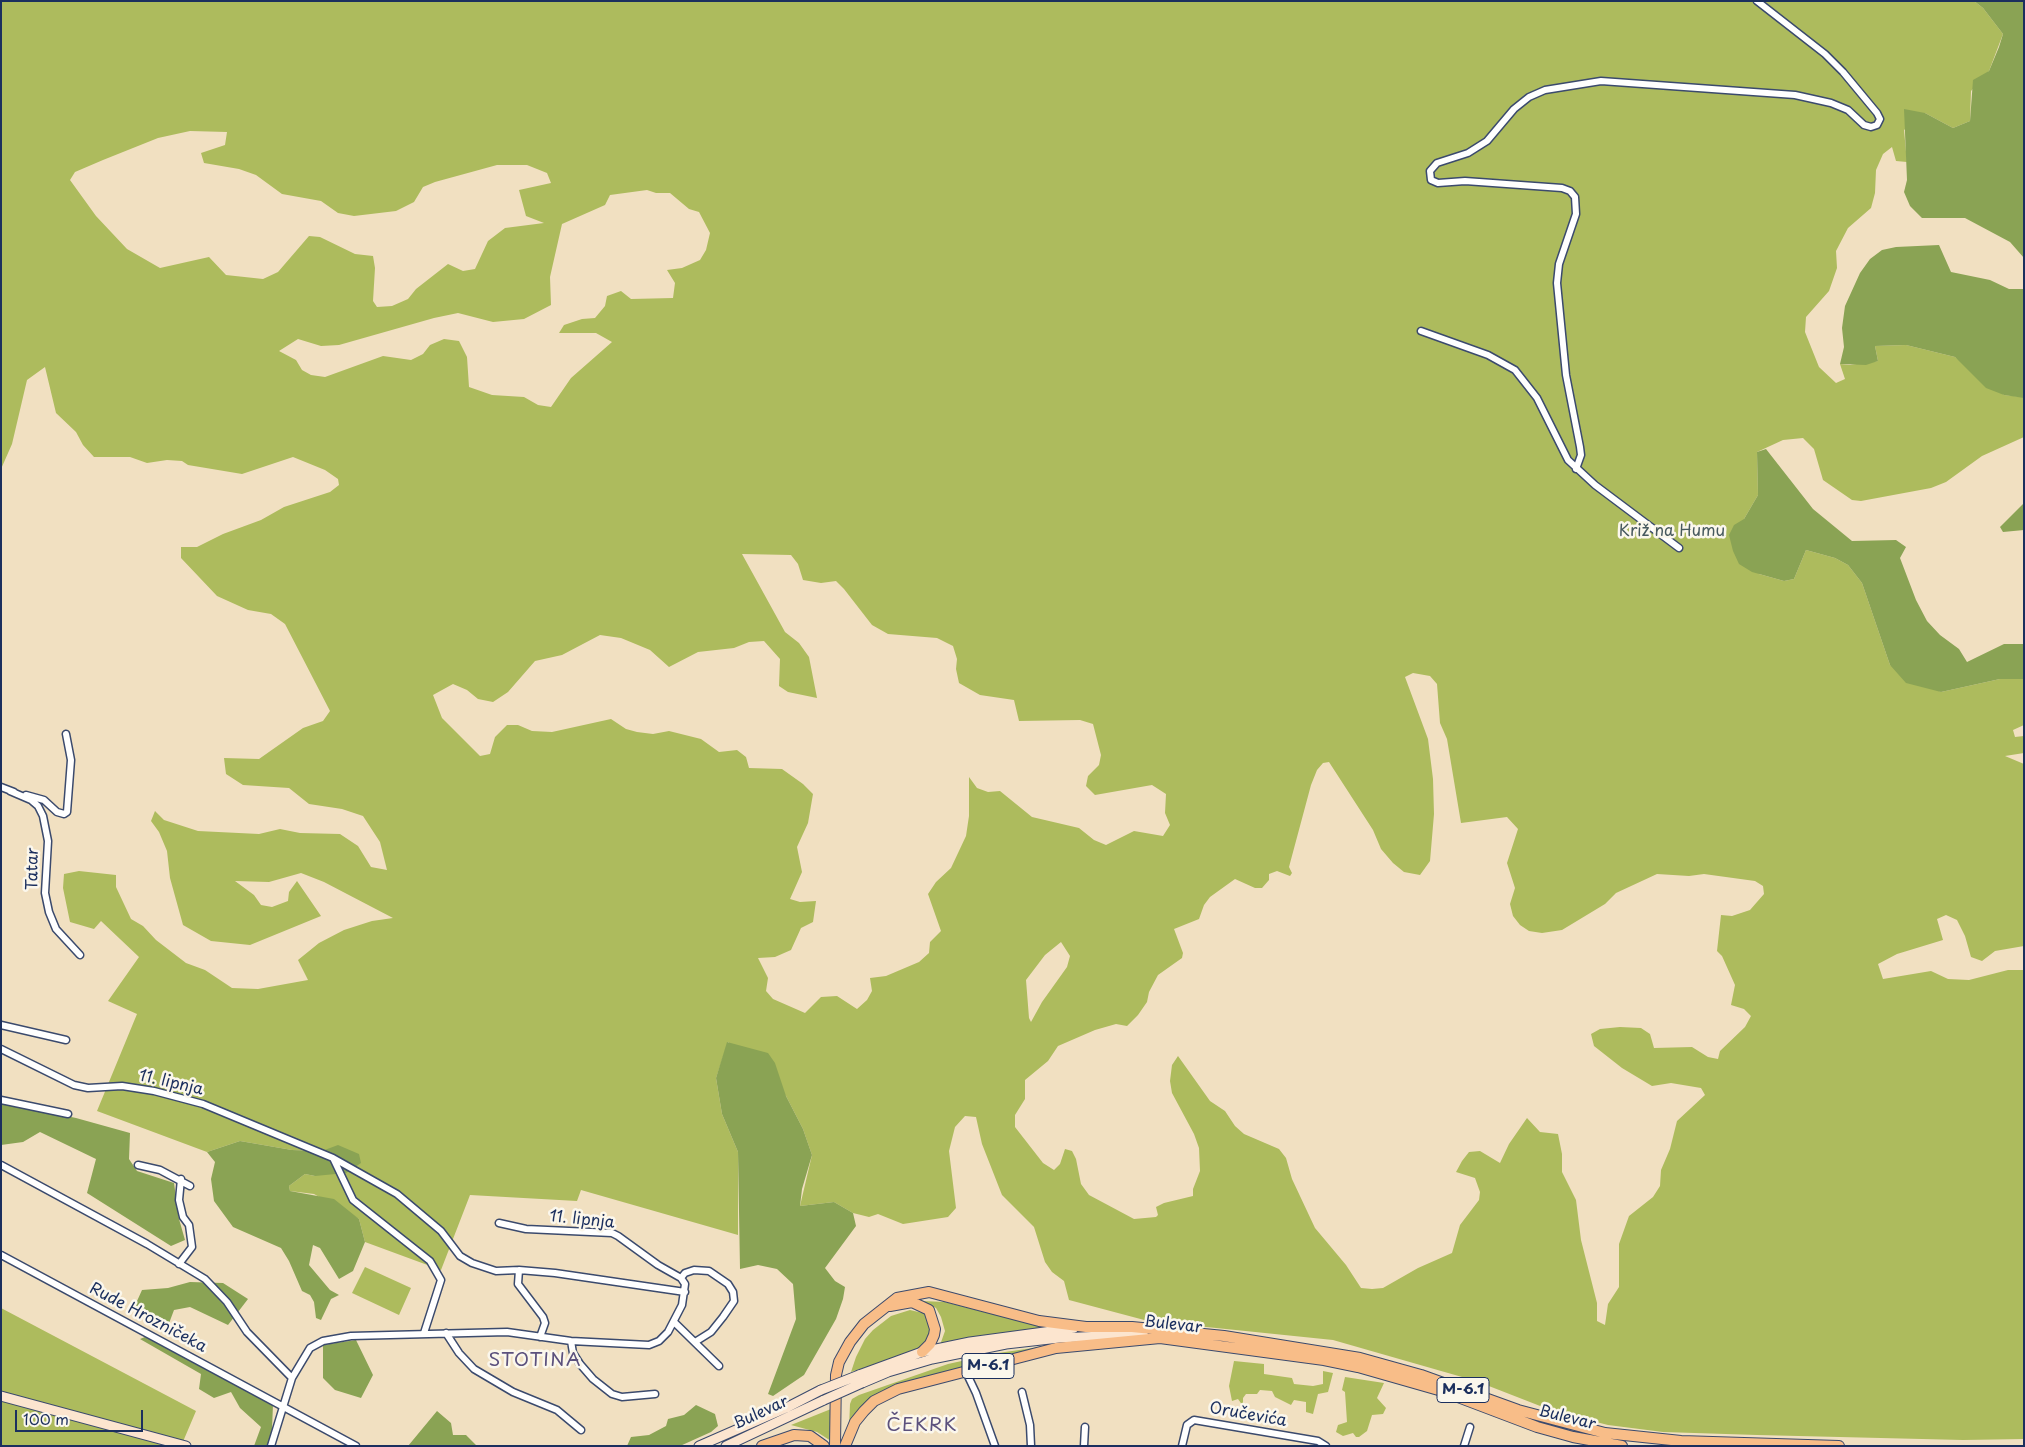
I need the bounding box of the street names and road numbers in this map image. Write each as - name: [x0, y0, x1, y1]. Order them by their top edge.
- street label: Tatar: [23, 848, 43, 890]
- street label: 11. lipnja: [137, 1066, 205, 1100]
- street label: 11. lipnja: [548, 1207, 616, 1233]
- street label: Rude Hrozničeka: [86, 1279, 210, 1357]
- street label: Bulevar: [1143, 1312, 1203, 1338]
- road number: M-6.1: [962, 1354, 1014, 1378]
- road number: M-6.1: [1437, 1378, 1489, 1402]
- street label: Bulevar: [731, 1392, 791, 1434]
- street label: Oručevića: [1208, 1399, 1288, 1431]
- street label: Bulevar: [1536, 1402, 1598, 1434]

